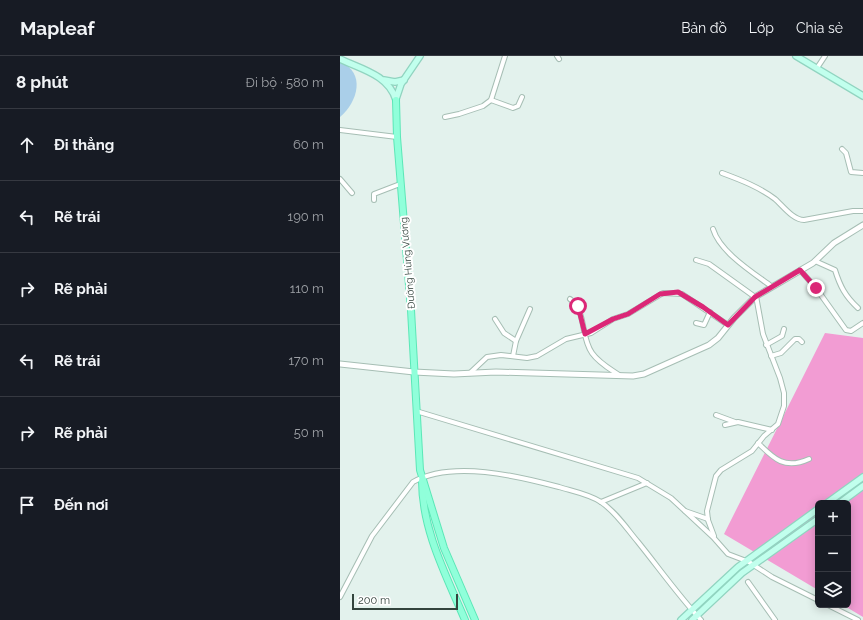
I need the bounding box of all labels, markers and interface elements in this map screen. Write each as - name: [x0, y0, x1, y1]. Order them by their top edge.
- text: Mapleaf: [20, 17, 95, 39]
- text: Bản đồ: [681, 20, 727, 36]
- text: Lớp: [749, 20, 774, 36]
- text: Chia sẻ: [796, 20, 843, 36]
- text: 8 phút: [16, 72, 68, 92]
- text: Đi bộ · 580 m: [246, 75, 324, 90]
- icon: ahead: [16, 134, 38, 156]
- text: Đi thẳng: [54, 136, 114, 154]
- text: 60 m: [293, 137, 324, 152]
- icon: left: [16, 206, 38, 228]
- text: Rẽ trái: [54, 208, 100, 226]
- text: 190 m: [288, 209, 324, 224]
- street label: Đường Hùng Vương: [398, 217, 417, 309]
- icon: right: [16, 278, 38, 300]
- route end: [807, 279, 825, 297]
- text: Rẽ phải: [54, 280, 107, 298]
- text: 110 m: [290, 281, 324, 296]
- route start: [569, 297, 587, 315]
- icon: left: [16, 350, 38, 372]
- text: Rẽ trái: [54, 352, 100, 370]
- text: 170 m: [288, 353, 324, 368]
- icon: right: [16, 422, 38, 444]
- text: Rẽ phải: [54, 424, 107, 442]
- text: 50 m: [294, 425, 324, 440]
- icon: arrive: [16, 494, 38, 516]
- text: Đến nơi: [54, 496, 108, 514]
- map controls: [815, 500, 851, 608]
- button: +: [815, 500, 851, 536]
- button: −: [815, 536, 851, 572]
- button: layers: [815, 572, 851, 608]
- scale bar: [352, 592, 458, 611]
- text: 200 m: [358, 594, 390, 607]

